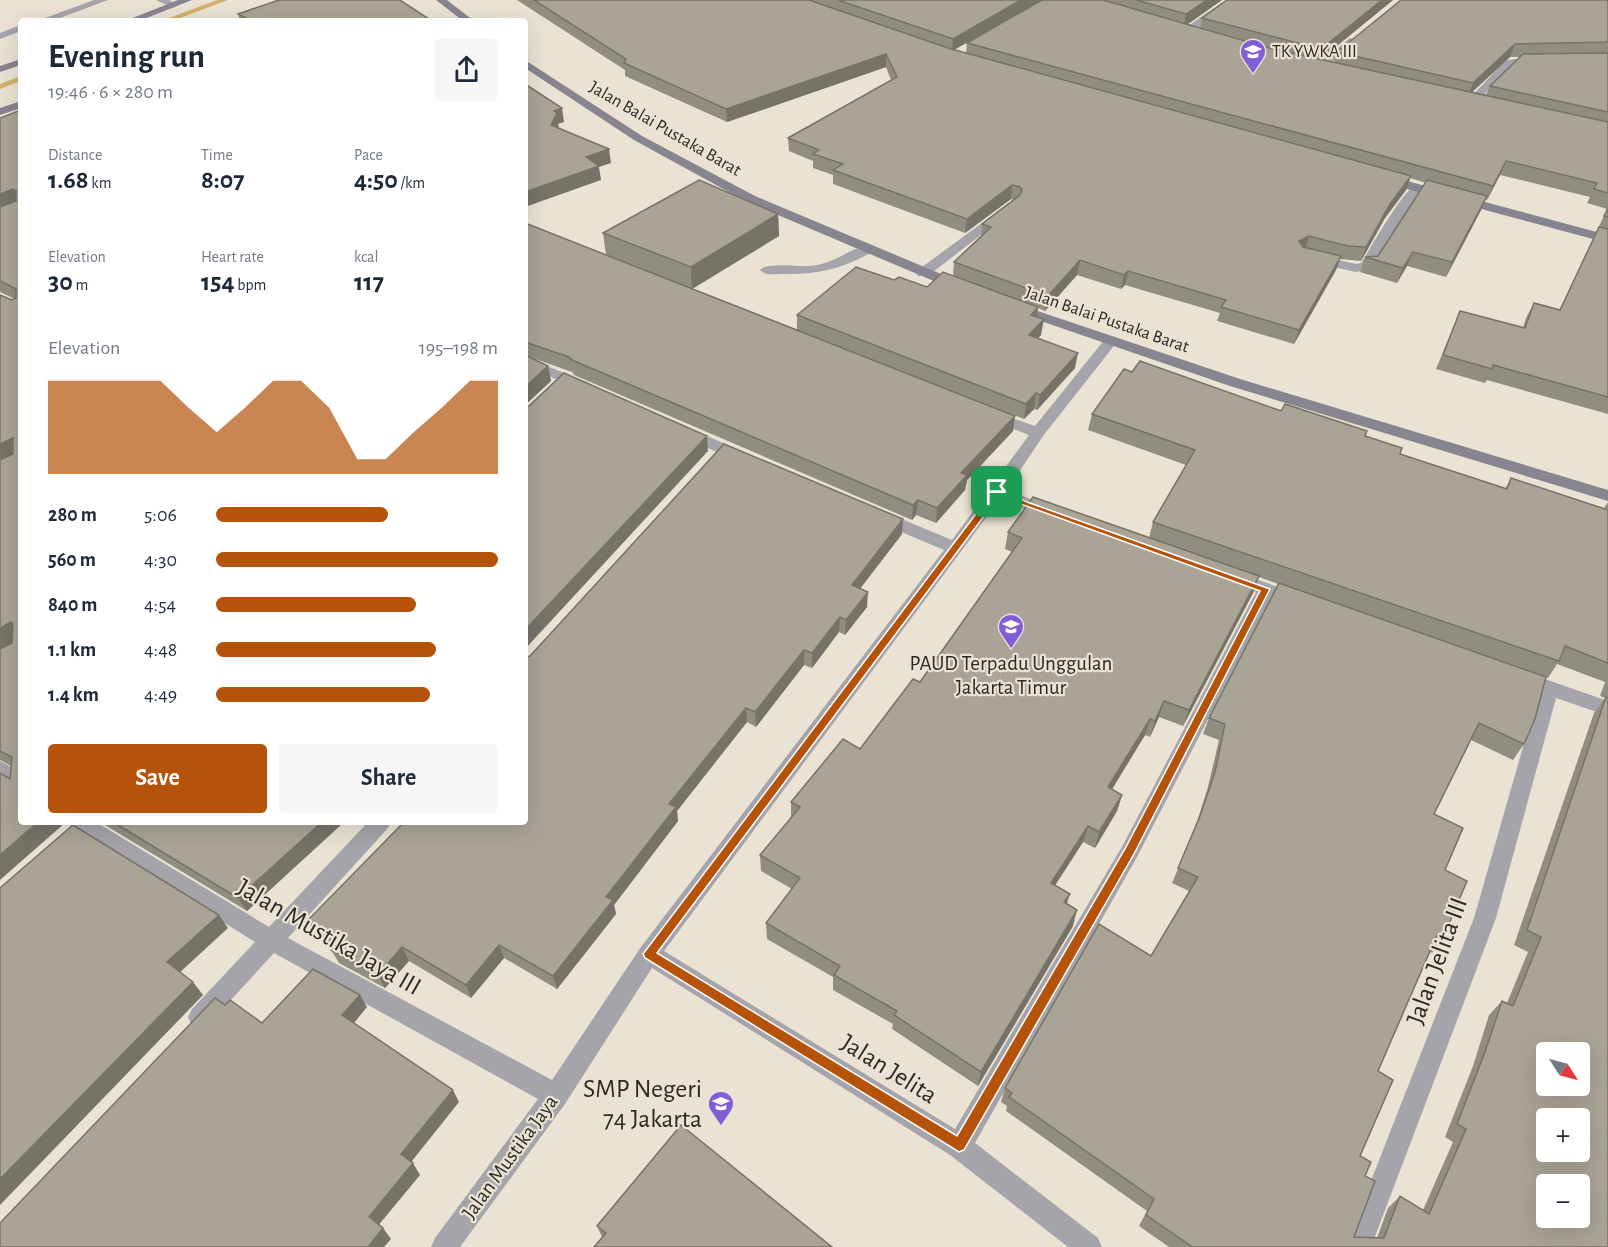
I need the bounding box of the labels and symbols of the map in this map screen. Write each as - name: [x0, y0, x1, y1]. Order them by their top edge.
- school or university icon: TK YWKA III: [1238, 37, 1268, 75]
- place label: TK YWKA III: [1272, 43, 1357, 61]
- street label: Jalan Balai Pustaka Barat: [586, 78, 744, 180]
- street label: Jalan Balai Pustaka Barat: [1023, 283, 1192, 357]
- pin: [971, 466, 1022, 517]
- school or university icon: PAUD Terpadu Unggulan Jakarta Timur: [996, 612, 1026, 650]
- place label: PAUD Terpadu Unggulan Jakarta Timur: [910, 653, 1112, 698]
- street label: Jalan Mustika Jaya III: [233, 874, 425, 1000]
- street label: Jalan Jelita III: [1402, 894, 1472, 1028]
- street label: Jalan Jelita: [836, 1029, 942, 1109]
- north arrow: [1536, 1042, 1590, 1096]
- place label: SMP Negeri 74 Jakarta: [583, 1076, 702, 1132]
- school or university icon: SMP Negeri 74 Jakarta: [706, 1089, 736, 1127]
- street label: Jalan Mustika Jaya: [458, 1091, 562, 1223]

